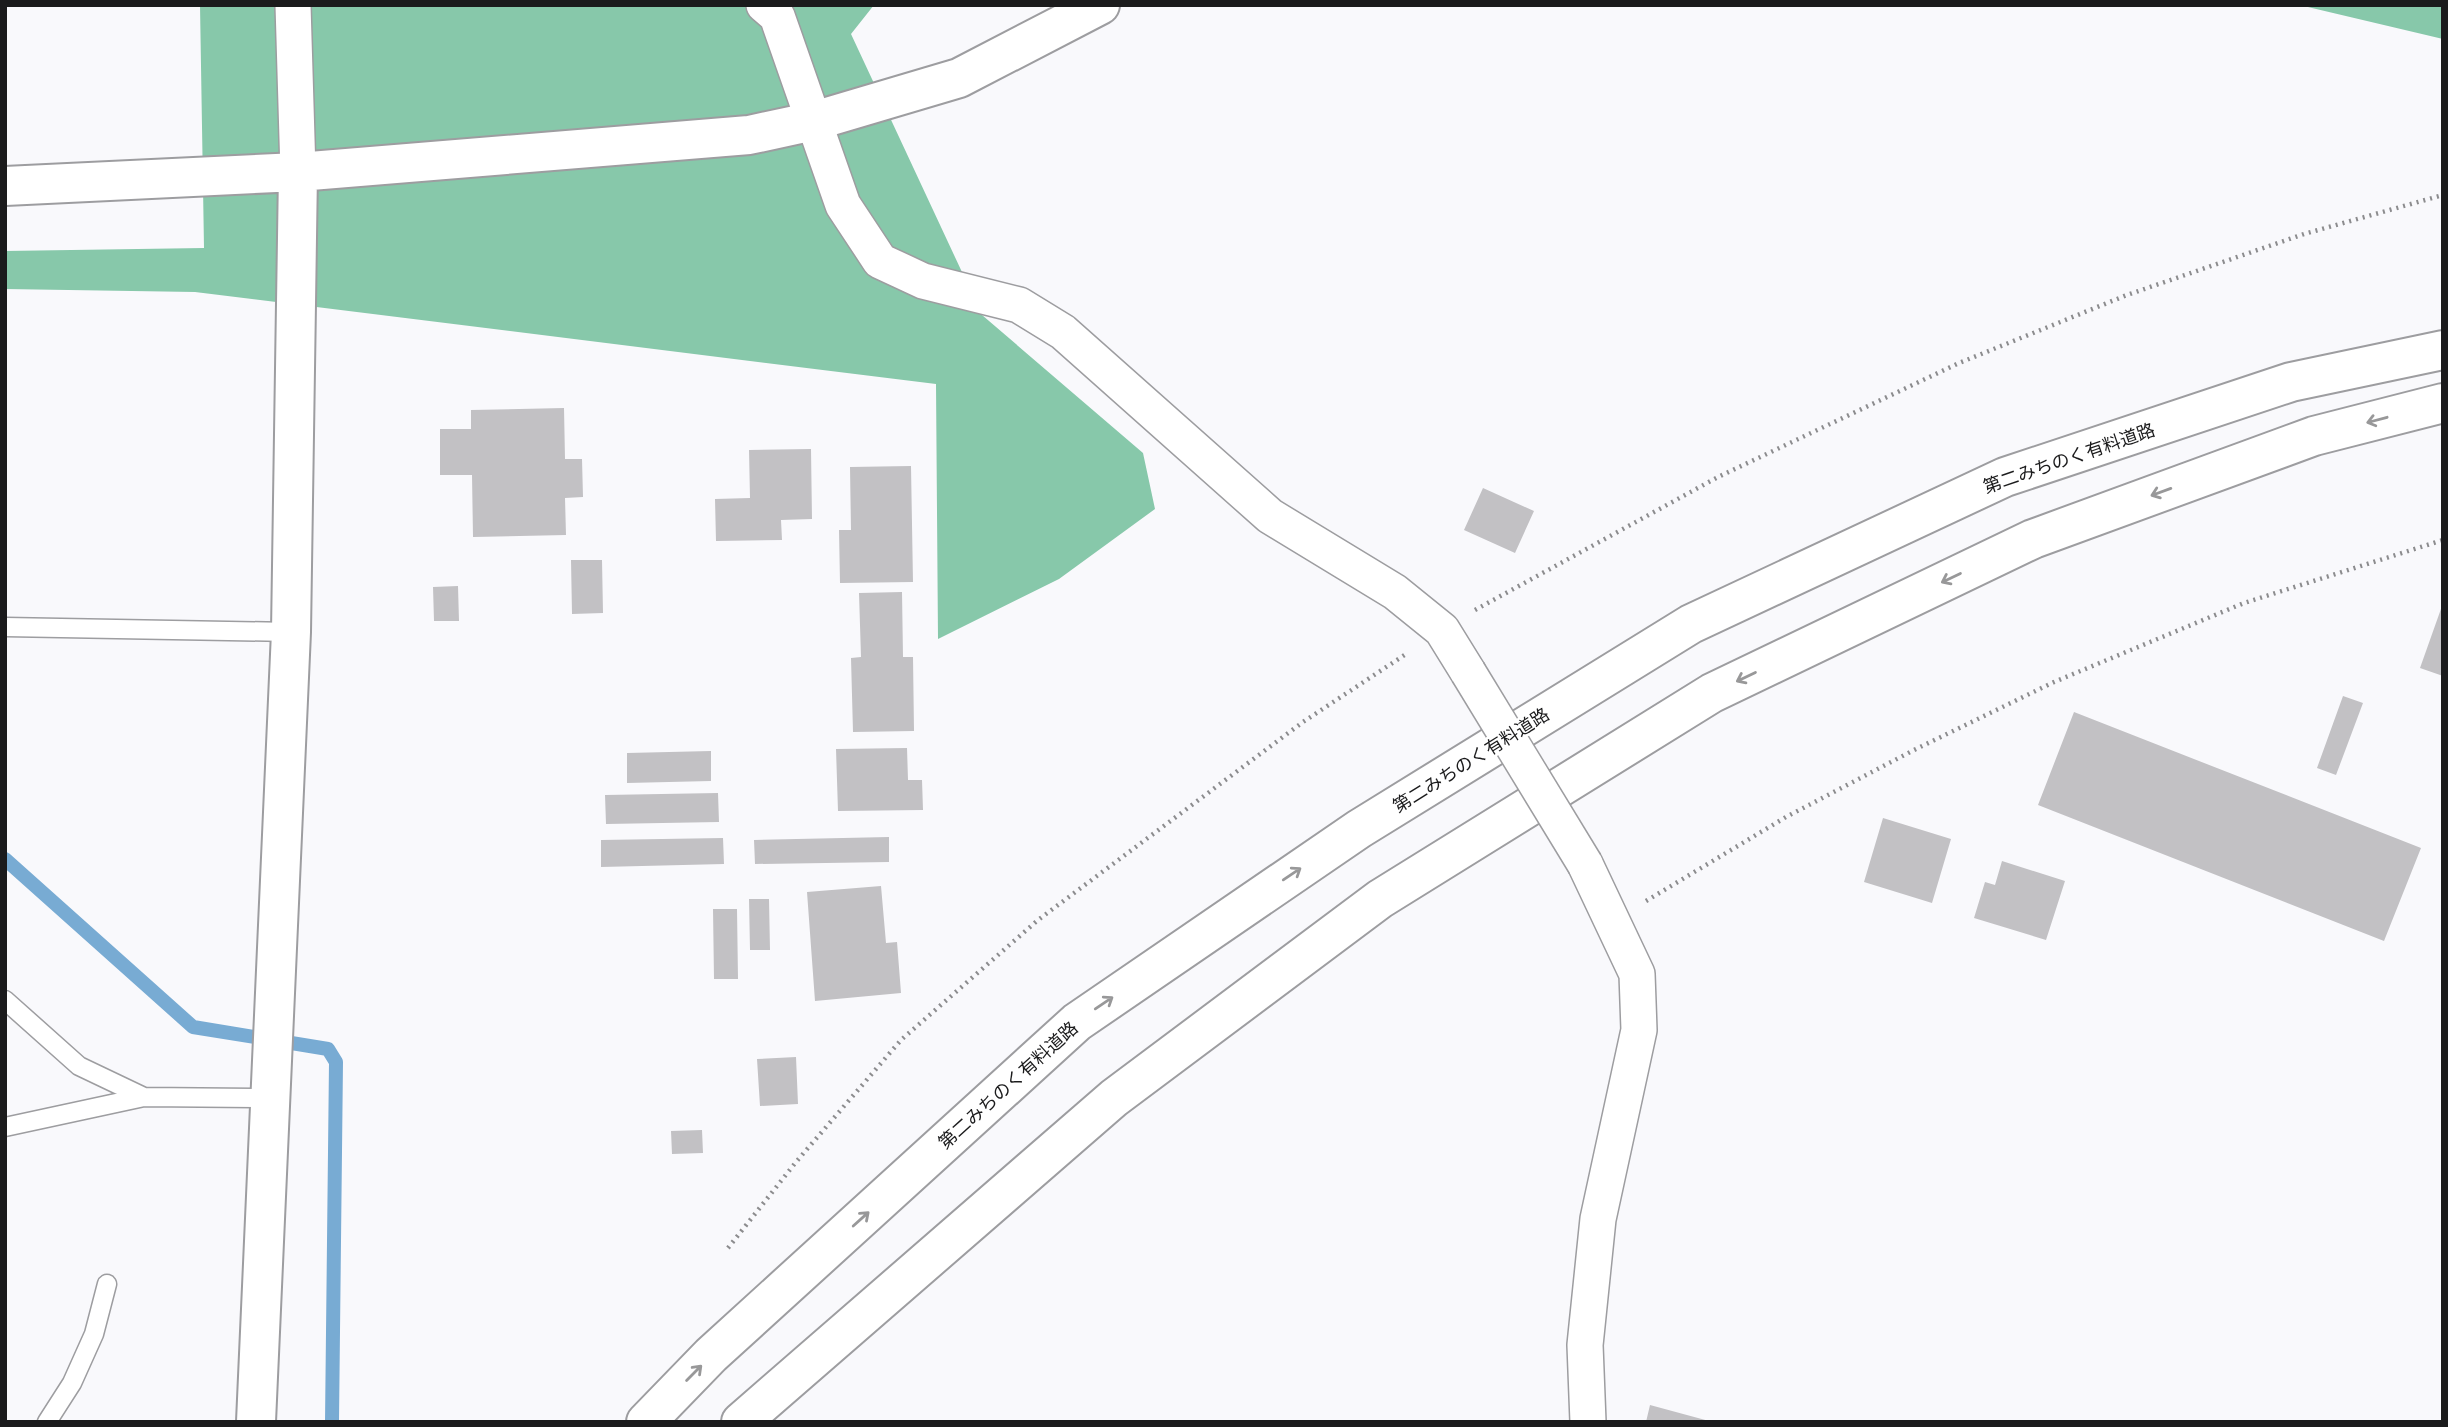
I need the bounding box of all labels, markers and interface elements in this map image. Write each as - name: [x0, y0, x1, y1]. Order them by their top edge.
- one-way arrow: [2366, 414, 2389, 427]
- street label: 第二みちのく有料道路: [1980, 419, 2158, 497]
- one-way arrow: [2151, 487, 2173, 499]
- one-way arrow: [1941, 572, 1962, 586]
- one-way arrow: [1736, 671, 1757, 684]
- street label: 第二みちのく有料道路: [1389, 703, 1553, 817]
- one-way arrow: [1282, 867, 1301, 882]
- one-way arrow: [1094, 996, 1114, 1010]
- street label: 第二みちのく有料道路: [934, 1017, 1082, 1153]
- one-way arrow: [852, 1211, 870, 1227]
- one-way arrow: [685, 1365, 702, 1382]

